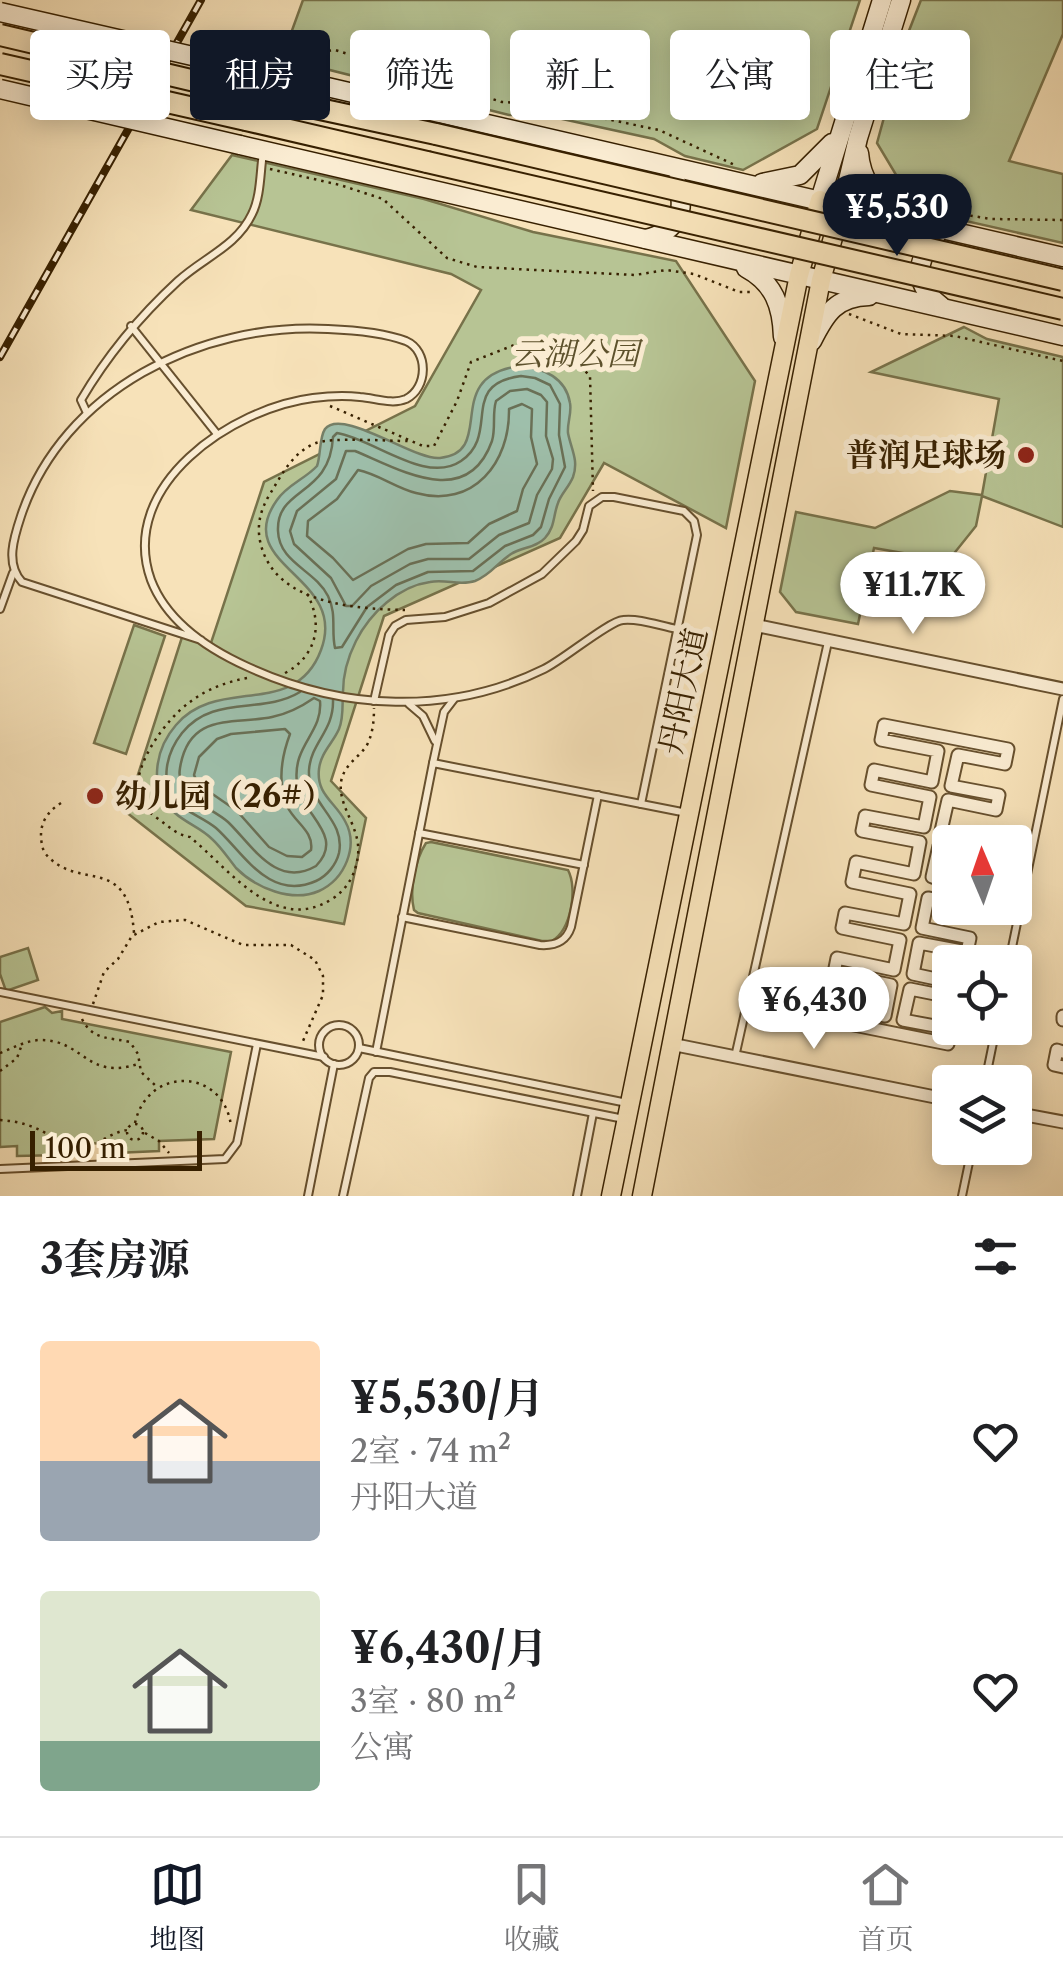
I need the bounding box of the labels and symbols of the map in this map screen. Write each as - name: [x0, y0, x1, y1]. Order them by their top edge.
- pin: ¥5,530: [816, 174, 978, 259]
- park label: 云湖公园: [511, 334, 644, 373]
- place label: 普润足球场: [846, 435, 1006, 474]
- marker: 普润足球场: [1015, 444, 1037, 466]
- pin: ¥11.7K: [832, 552, 994, 637]
- street label: 丹阳大道: [650, 624, 715, 758]
- place label: 幼儿园（26#）: [115, 776, 334, 815]
- marker: 幼儿园（26#）: [84, 785, 106, 807]
- north arrow: [932, 825, 1032, 925]
- pin: ¥6,430: [733, 967, 895, 1052]
- scale bar: [30, 1126, 202, 1170]

